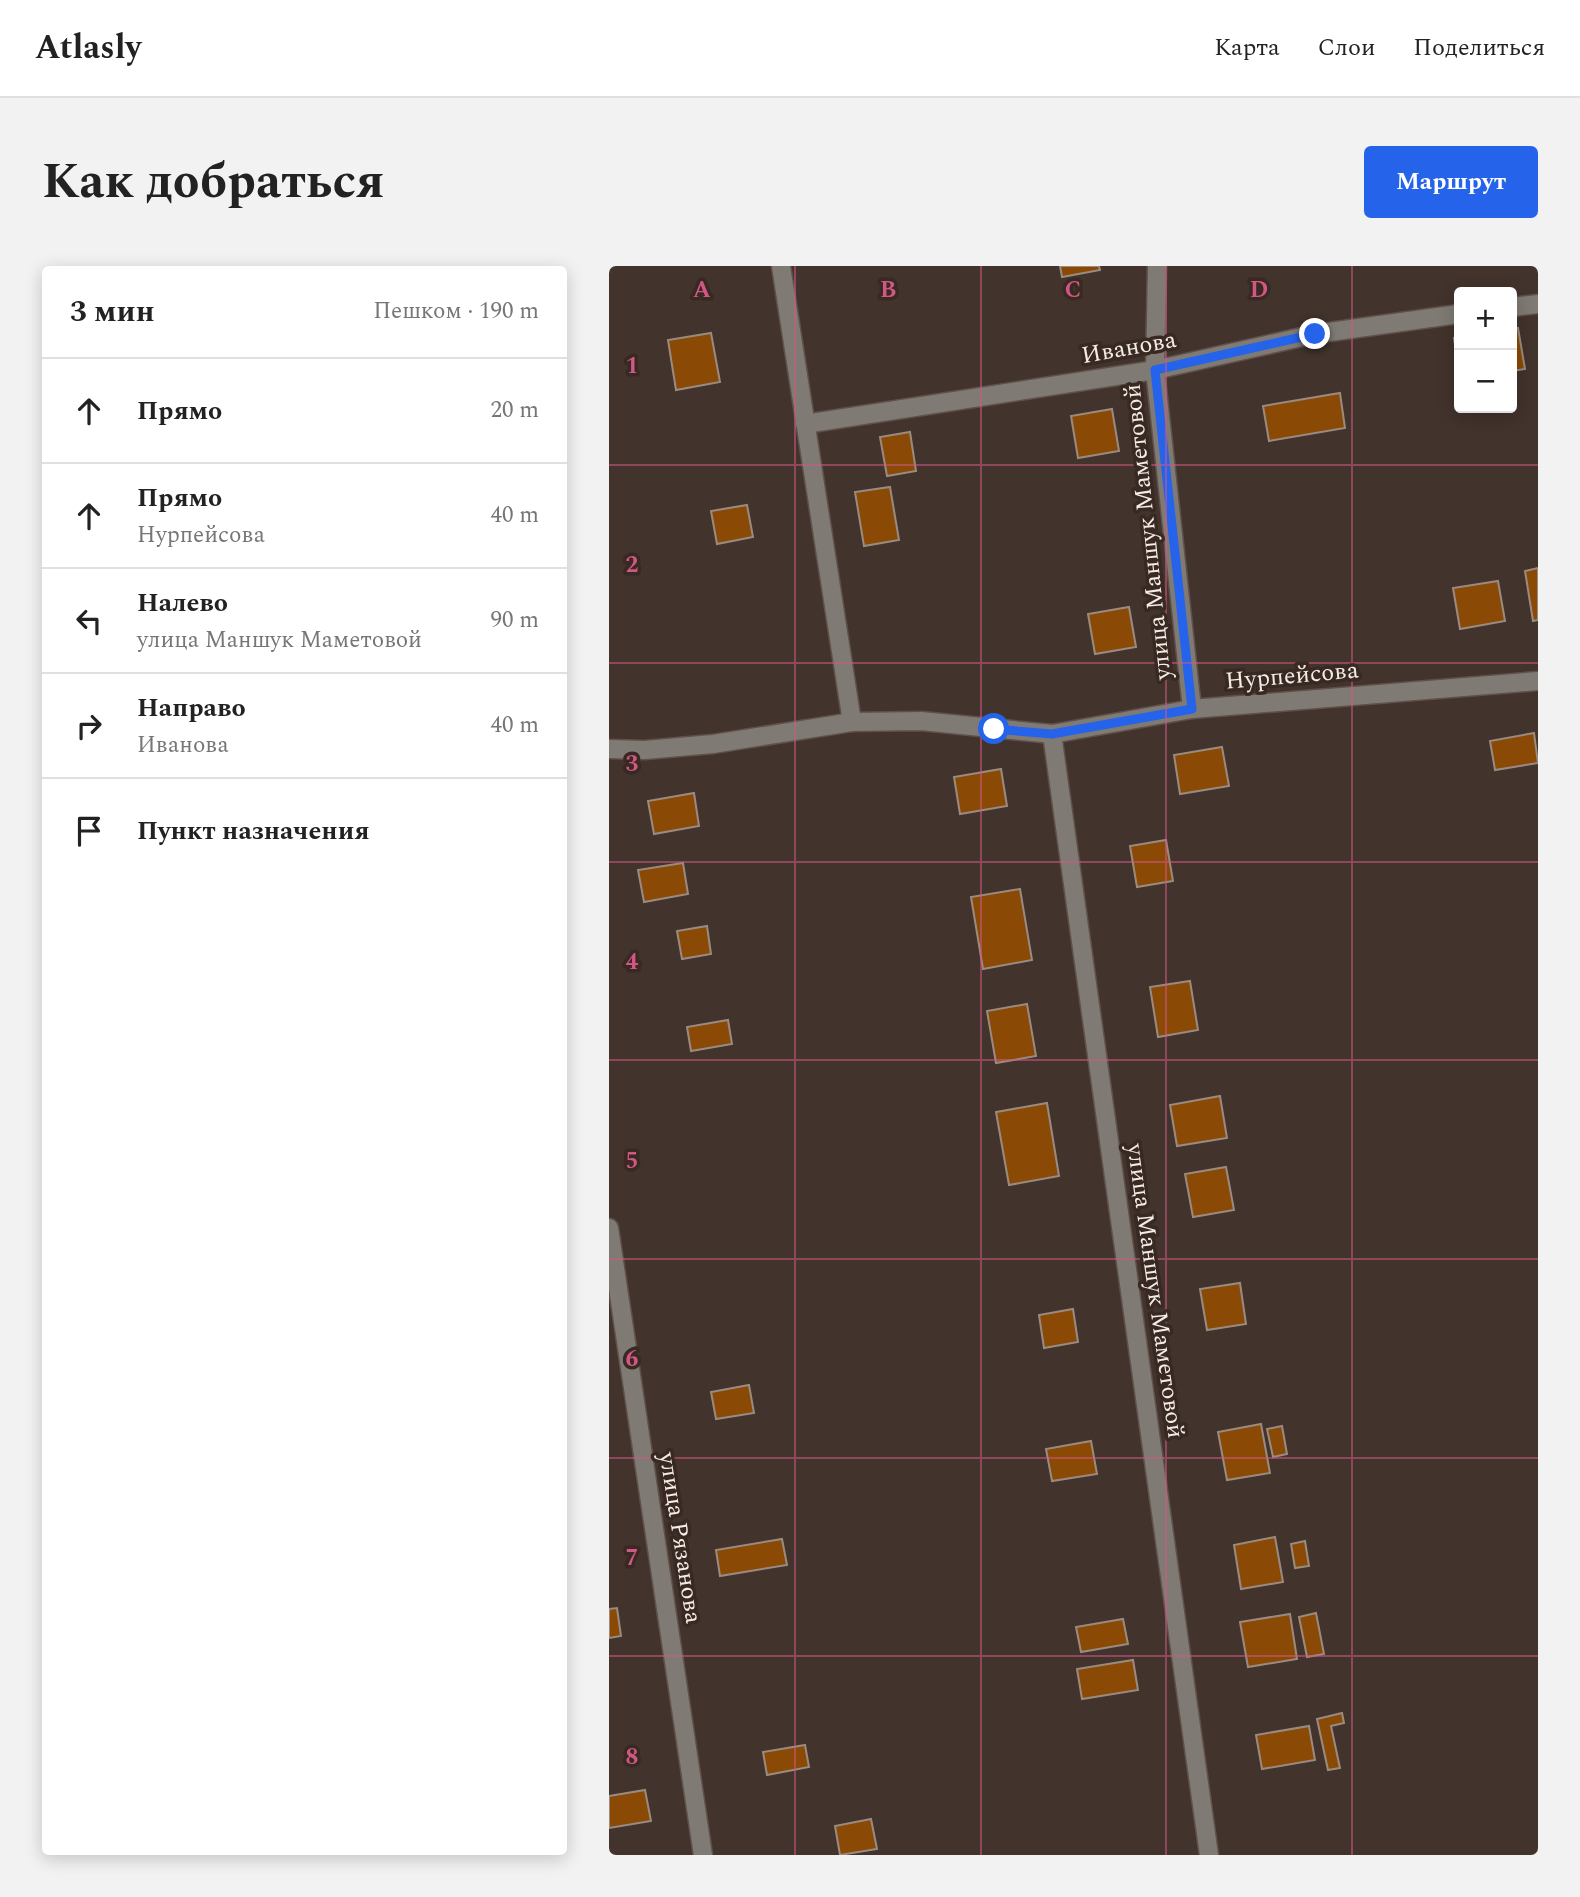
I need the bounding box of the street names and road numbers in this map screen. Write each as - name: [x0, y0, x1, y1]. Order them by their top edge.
- street label: Иванова: [1079, 322, 1180, 374]
- street label: улица Маншук Маметовой: [1115, 382, 1182, 683]
- street label: Нурпейсова: [1224, 652, 1360, 700]
- street label: улица Маншук Маметовой: [1116, 1140, 1194, 1441]
- street label: улица Рязанова: [649, 1449, 711, 1626]

